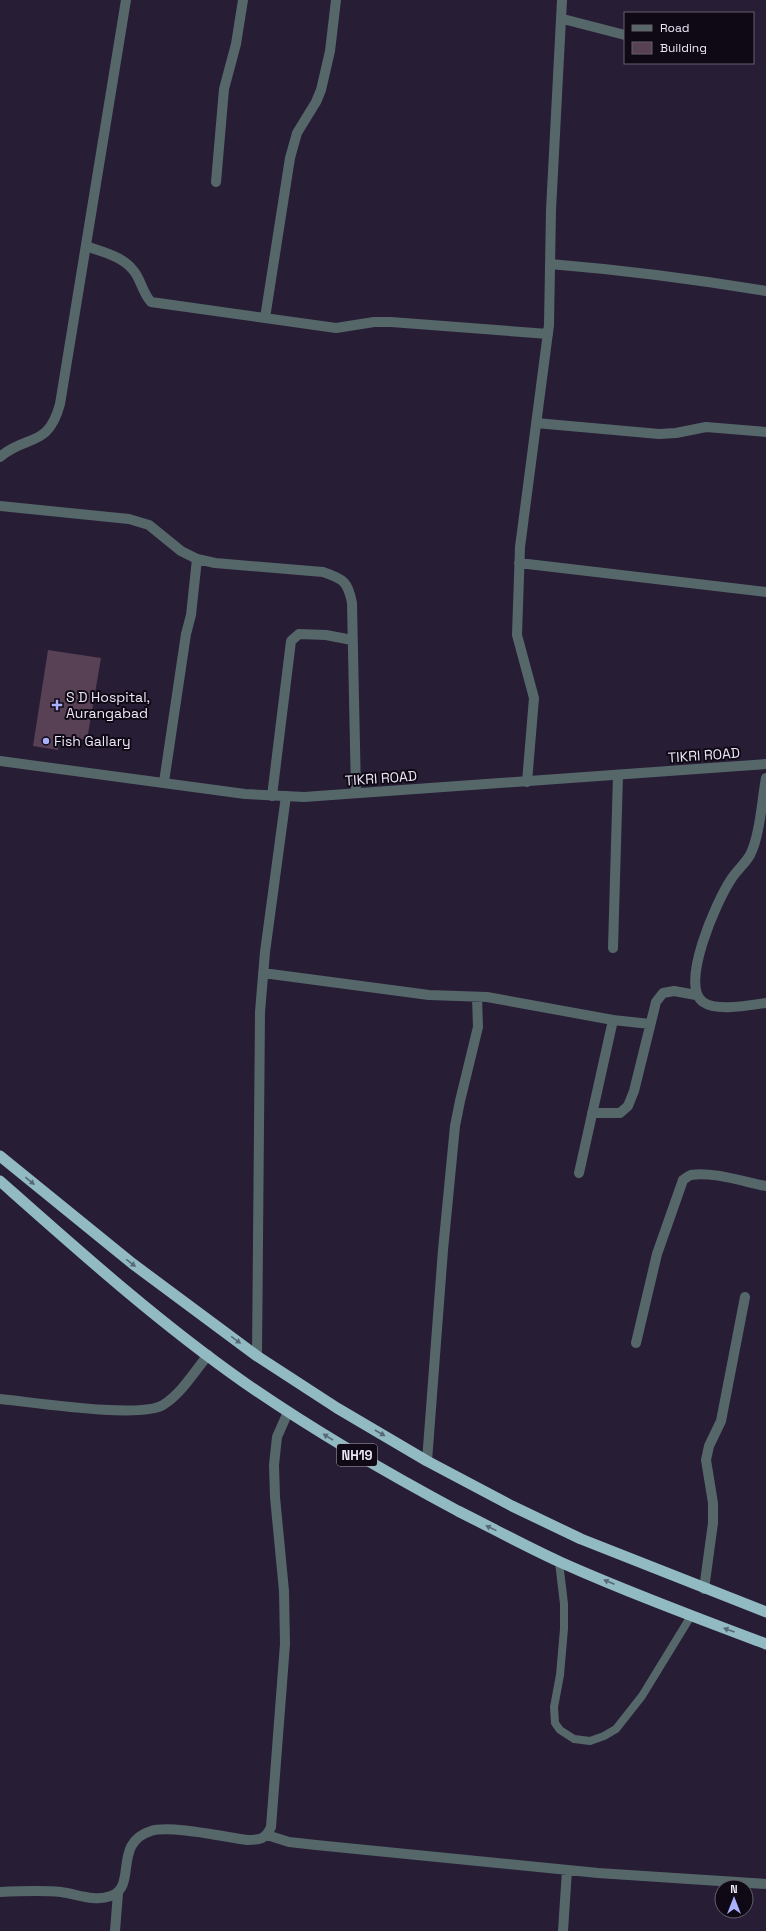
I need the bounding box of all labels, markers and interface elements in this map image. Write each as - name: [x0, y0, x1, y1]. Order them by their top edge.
- legend: [624, 12, 754, 64]
- text: Road: [660, 20, 689, 36]
- text: Building: [660, 40, 707, 56]
- place label: S D Hospital, Aurangabad: [66, 688, 150, 722]
- marker: S D Hospital, Aurangabad: [51, 699, 63, 711]
- place label: Fish Gallary: [54, 732, 131, 750]
- marker: Fish Gallary: [41, 736, 51, 746]
- street label: TIKRI ROAD: [667, 744, 741, 766]
- street label: TIKRI ROAD: [344, 767, 418, 789]
- one-way arrow: [24, 1177, 35, 1186]
- one-way arrow: [126, 1258, 137, 1267]
- one-way arrow: [230, 1336, 241, 1344]
- one-way arrow: [374, 1430, 386, 1437]
- one-way arrow: [323, 1433, 333, 1441]
- road number: NH19: [337, 1444, 377, 1466]
- one-way arrow: [485, 1525, 496, 1531]
- one-way arrow: [602, 1579, 614, 1585]
- one-way arrow: [723, 1627, 735, 1633]
- north arrow: [714, 1879, 754, 1919]
- text: N: [730, 1882, 738, 1896]

